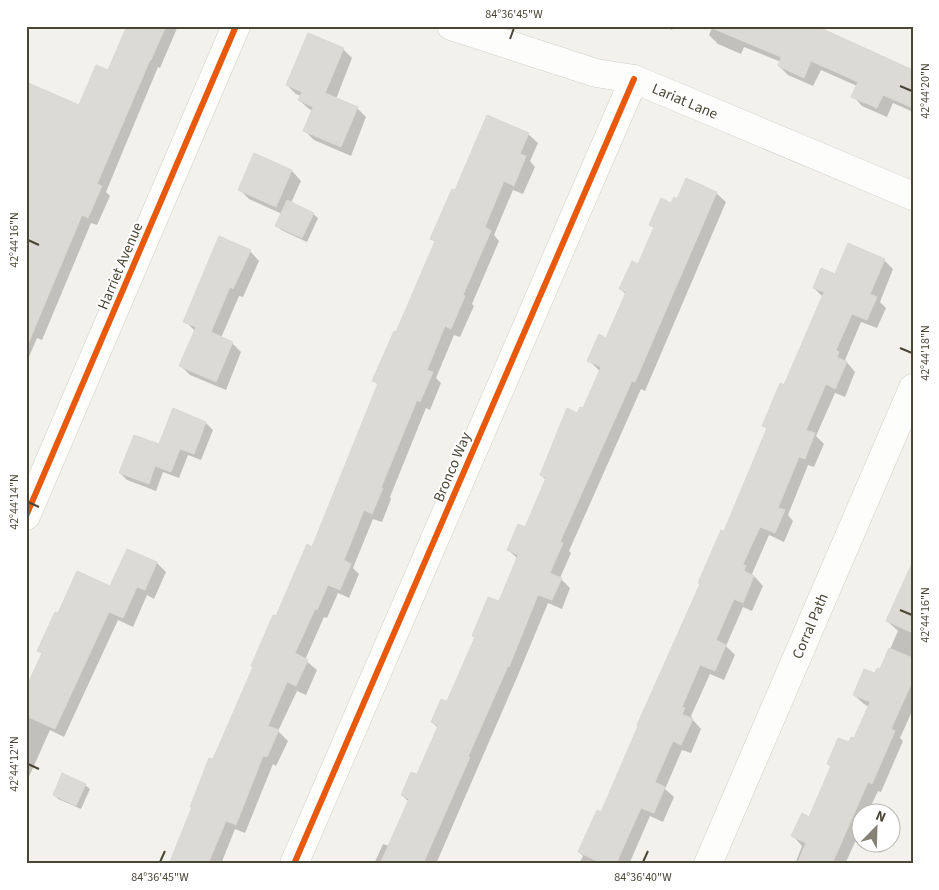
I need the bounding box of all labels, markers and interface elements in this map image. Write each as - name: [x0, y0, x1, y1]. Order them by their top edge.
- text: 84°36'45"W: [485, 6, 543, 23]
- text: 42°44'20"N: [917, 63, 934, 119]
- street label: Lariat Lane: [649, 78, 721, 125]
- text: 42°44'16"N: [6, 212, 23, 268]
- street label: Harriet Avenue: [93, 219, 148, 313]
- text: 42°44'18"N: [917, 325, 934, 381]
- street label: Bronco Way: [428, 429, 477, 505]
- text: 42°44'14"N: [6, 474, 23, 530]
- text: 42°44'16"N: [917, 587, 934, 643]
- street label: Corral Path: [787, 590, 834, 662]
- text: 42°44'12"N: [6, 736, 23, 792]
- north arrow: [852, 802, 902, 852]
- text: N: [872, 806, 889, 828]
- text: 84°36'45"W: [131, 869, 189, 886]
- text: 84°36'40"W: [614, 869, 672, 886]

